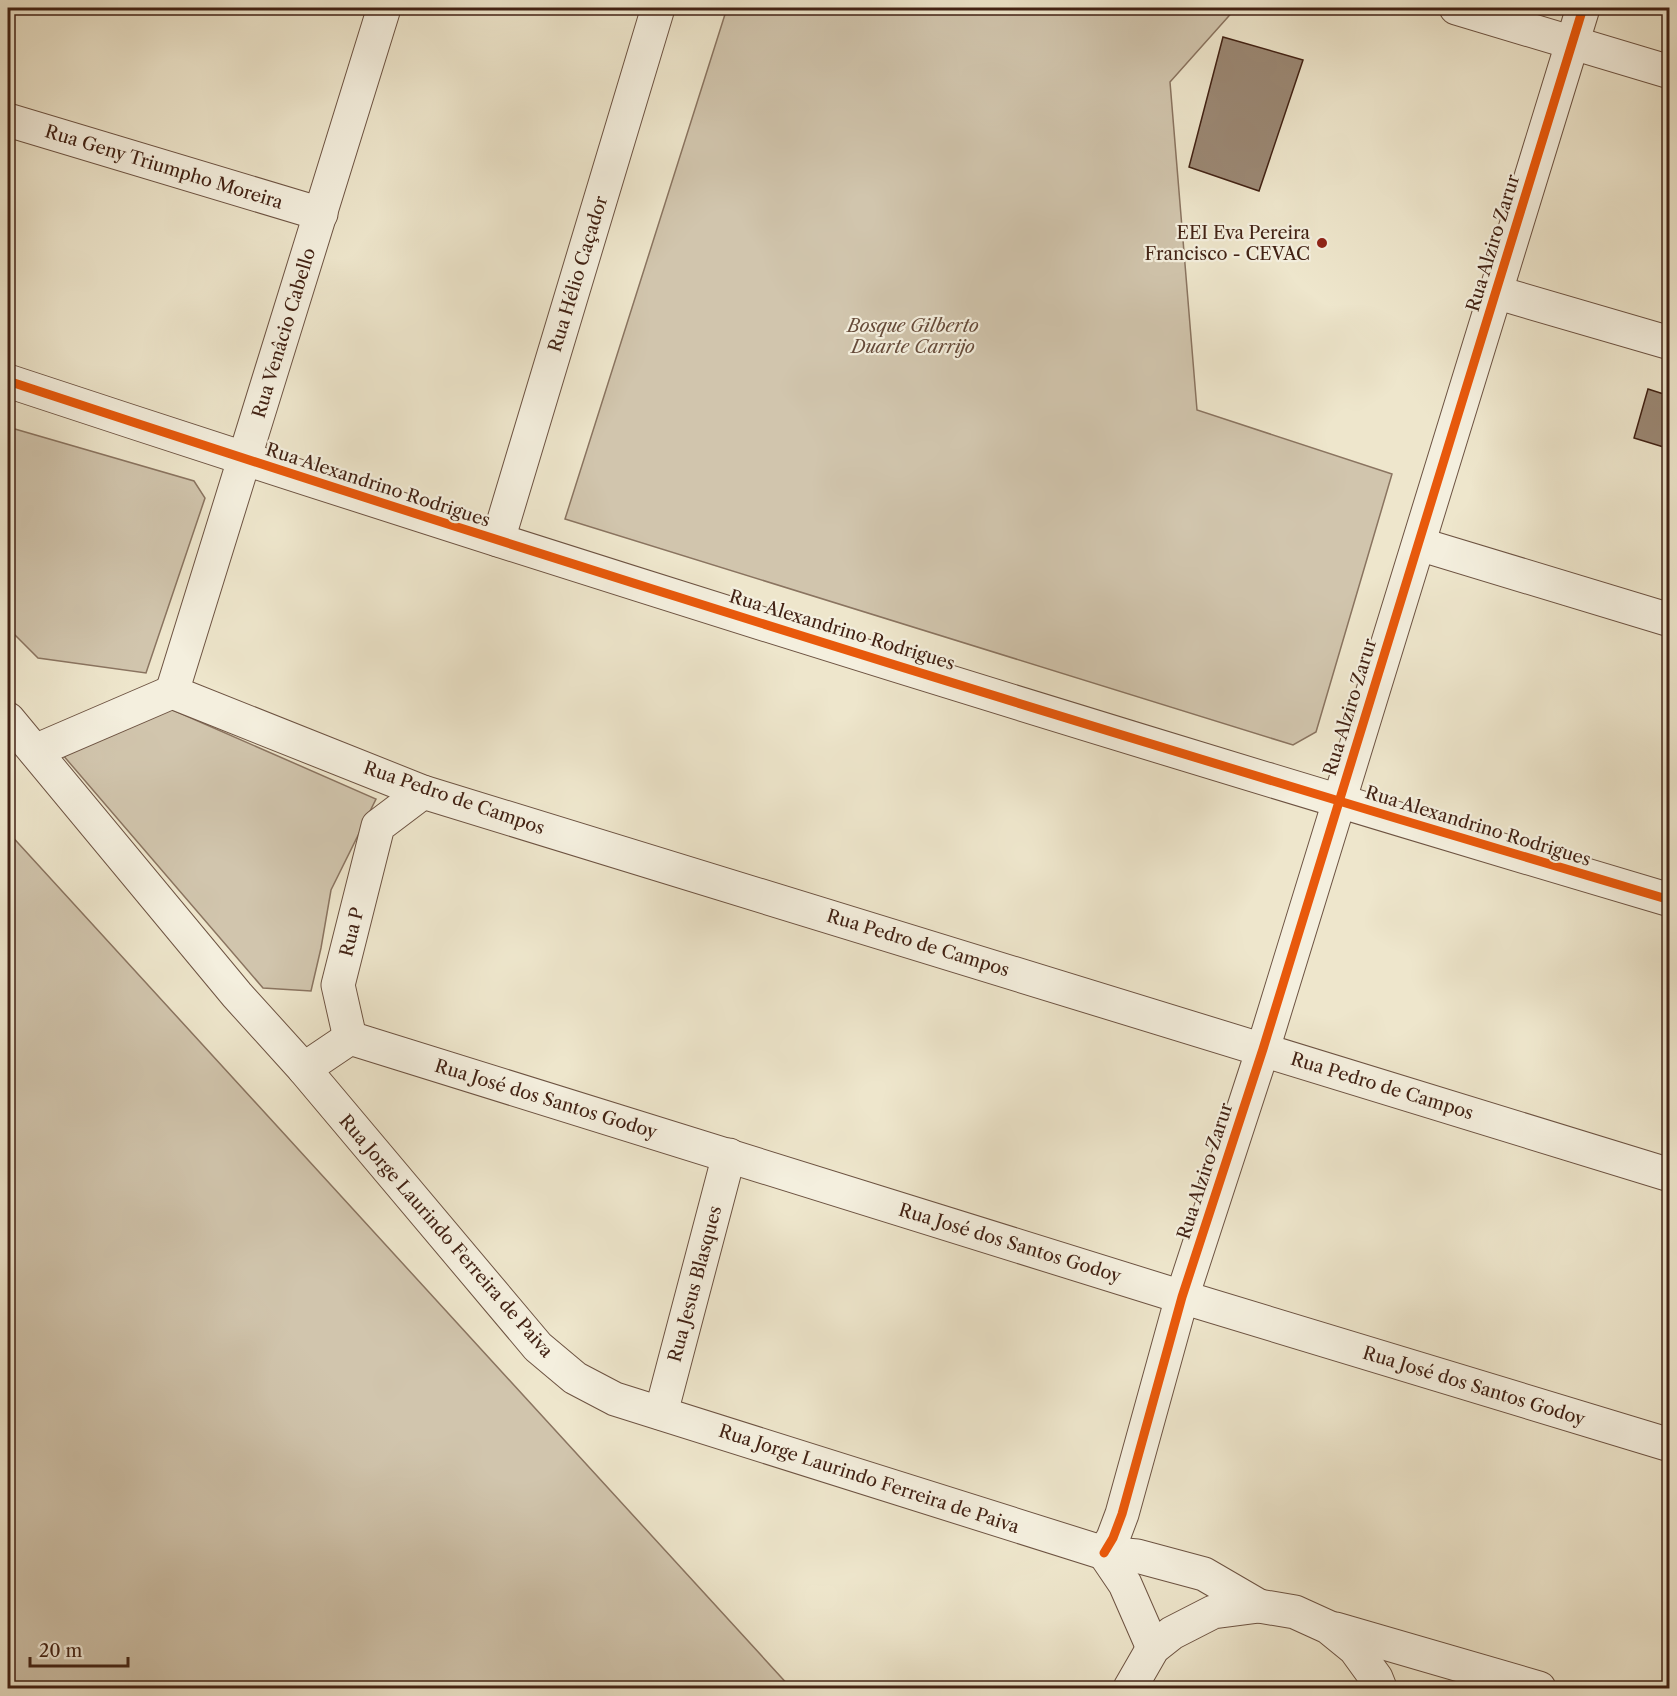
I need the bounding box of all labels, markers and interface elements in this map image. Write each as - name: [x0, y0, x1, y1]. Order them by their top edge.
- street label: Rua Geny Triumpho Moreira: [42, 120, 286, 214]
- street label: Rua Alziro Zarur: [1462, 171, 1524, 314]
- street label: Rua Hélio Caçador: [544, 193, 612, 355]
- place label: EEI Eva Pereira Francisco - CEVAC: [1144, 222, 1311, 265]
- marker: EEI Eva Pereira Francisco - CEVAC: [1315, 236, 1329, 250]
- street label: Rua Venâcio Cabello: [248, 245, 320, 421]
- park label: Bosque Gilberto Duarte Carrijo: [845, 315, 979, 358]
- street label: Rua Alexandrino Rodrigues: [263, 438, 493, 532]
- street label: Rua Alexandrino Rodrigues: [727, 585, 957, 675]
- street label: Rua Alziro Zarur: [1319, 635, 1381, 778]
- street label: Rua Pedro de Campos: [361, 757, 547, 839]
- street label: Rua Alexandrino Rodrigues: [1363, 781, 1593, 871]
- street label: Rua P: [335, 905, 369, 959]
- street label: Rua Pedro de Campos: [824, 905, 1012, 981]
- street label: Rua Pedro de Campos: [1288, 1048, 1476, 1124]
- street label: Rua José dos Santos Godoy: [432, 1055, 661, 1144]
- street label: Rua Alziro Zarur: [1173, 1100, 1238, 1242]
- street label: Rua Jorge Laurindo Ferreira de Paiva: [334, 1110, 558, 1362]
- street label: Rua José dos Santos Godoy: [896, 1199, 1125, 1288]
- street label: Rua Jesus Blasques: [664, 1203, 726, 1365]
- street label: Rua José dos Santos Godoy: [1360, 1342, 1589, 1431]
- street label: Rua Jorge Laurindo Ferreira de Paiva: [716, 1420, 1023, 1538]
- scale bar: [30, 1630, 128, 1668]
- text: 20 m: [39, 1640, 83, 1662]

